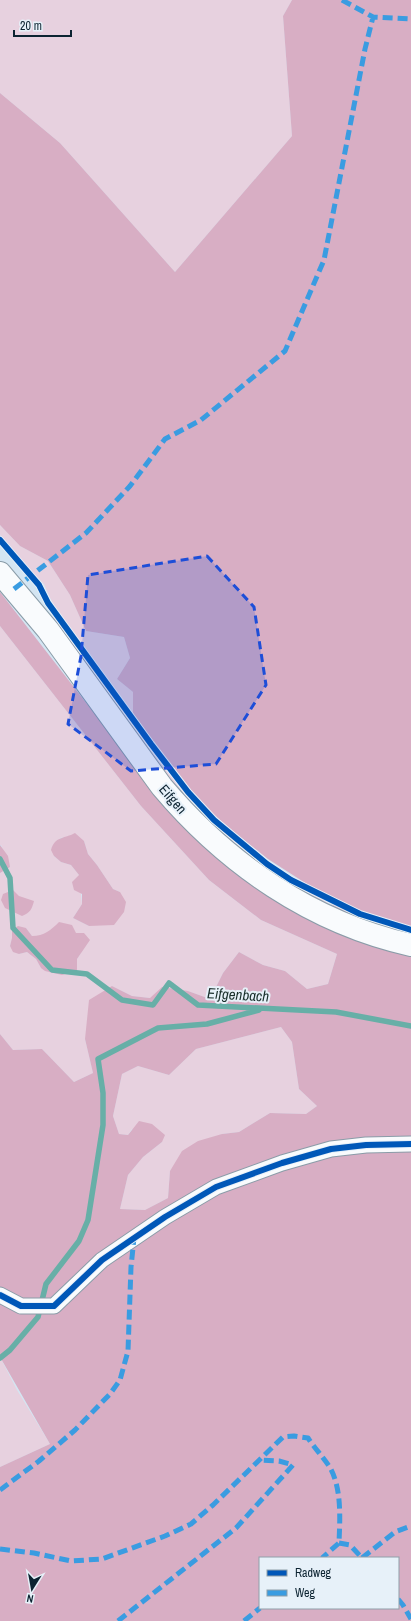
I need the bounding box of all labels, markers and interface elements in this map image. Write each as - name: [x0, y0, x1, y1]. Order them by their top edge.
- scale bar: [14, 12, 71, 38]
- text: 20 m: [20, 18, 42, 34]
- street label: Eifgen: [155, 781, 191, 817]
- water label: Eifgenbach: [206, 982, 270, 1007]
- legend: [259, 1557, 399, 1609]
- text: Radweg: [295, 1565, 332, 1581]
- north arrow: [12, 1569, 52, 1609]
- text: Weg: [295, 1585, 316, 1601]
- text: N: [26, 1591, 35, 1606]

